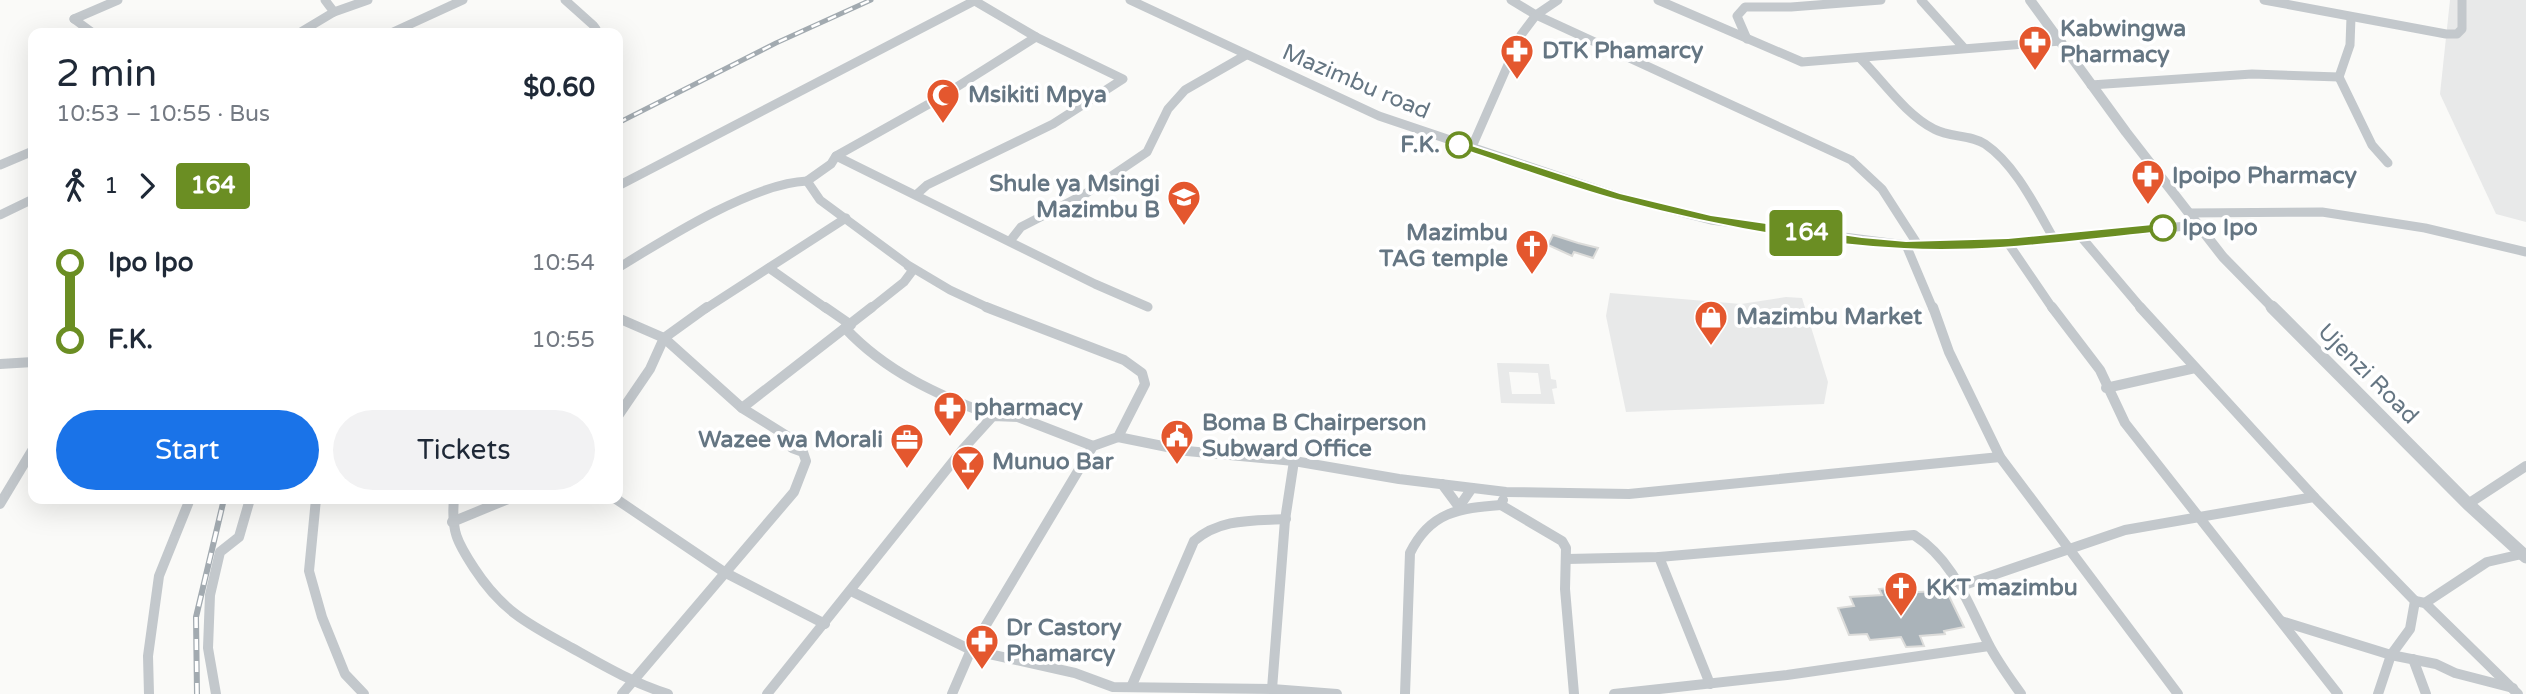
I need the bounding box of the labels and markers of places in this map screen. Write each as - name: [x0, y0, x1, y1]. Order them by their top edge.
- place label: Kabwingwa Pharmacy: [2060, 15, 2186, 69]
- pharmacy icon: Kabwingwa Pharmacy: [2016, 23, 2054, 72]
- pharmacy icon: DTK Phamarcy: [1498, 32, 1536, 81]
- place label: DTK Phamarcy: [1542, 37, 1704, 65]
- mosque icon: Msikiti Mpya: [924, 76, 962, 125]
- place label: Msikiti Mpya: [968, 81, 1107, 109]
- place label: F.K.: [1400, 131, 1440, 159]
- marker: F.K.: [1446, 132, 1472, 158]
- pharmacy icon: Ipoipo Pharmacy: [2129, 157, 2167, 206]
- place label: Ipoipo Pharmacy: [2172, 162, 2357, 190]
- place label: Shule ya Msingi Mazimbu B: [989, 170, 1160, 224]
- school or university icon: Shule ya Msingi Mazimbu B: [1165, 178, 1203, 227]
- place label: Ipo Ipo: [2182, 214, 2258, 242]
- marker: Ipo Ipo: [2150, 215, 2176, 241]
- place label: Mazimbu TAG temple: [1378, 219, 1508, 273]
- church icon: Mazimbu TAG temple: [1513, 227, 1551, 276]
- shop icon: Mazimbu Market: [1692, 298, 1730, 347]
- place label: Mazimbu Market: [1736, 303, 1922, 331]
- pharmacy icon: pharmacy: [931, 389, 969, 438]
- place label: pharmacy: [974, 394, 1084, 422]
- place label: Boma B Chairperson Subward Office: [1202, 409, 1427, 463]
- public building icon: Boma B Chairperson Subward Office: [1158, 417, 1196, 466]
- office icon: Wazee wa Morali: [888, 421, 926, 470]
- place label: Wazee wa Morali: [698, 426, 883, 454]
- bar icon: Munuo Bar: [949, 443, 987, 492]
- place label: Munuo Bar: [992, 448, 1115, 476]
- church icon: KKT mazimbu: [1882, 569, 1920, 618]
- place label: KKT mazimbu: [1926, 574, 2078, 602]
- place label: Dr Castory Phamarcy: [1006, 614, 1122, 668]
- pharmacy icon: Dr Castory Phamarcy: [963, 622, 1001, 671]

